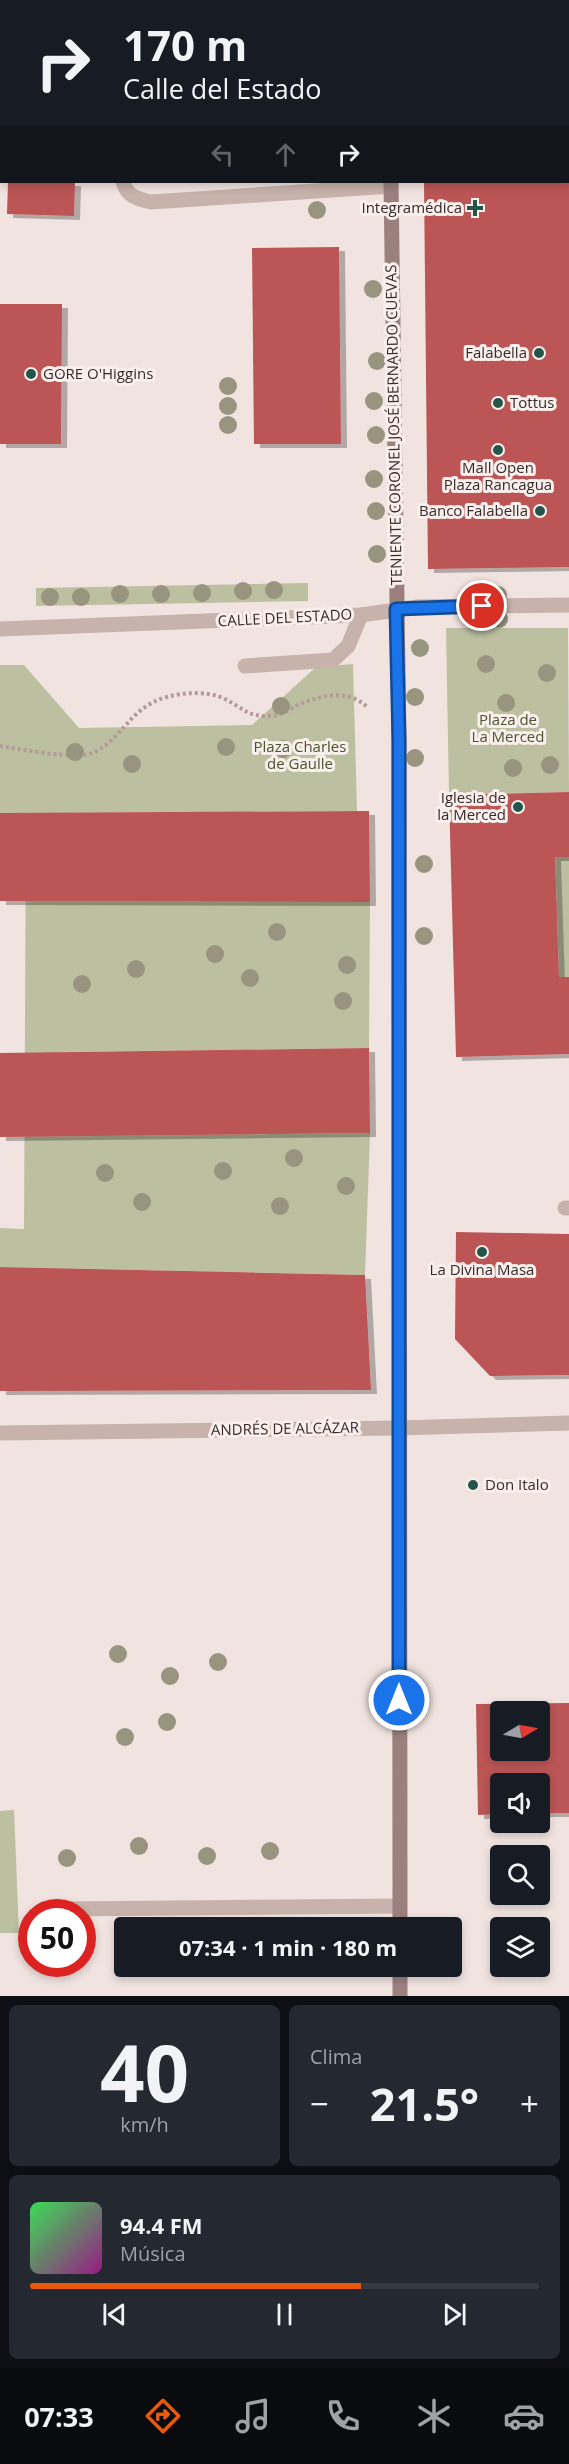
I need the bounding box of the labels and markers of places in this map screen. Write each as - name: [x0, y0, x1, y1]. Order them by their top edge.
- place label: Integramédica: [361, 197, 462, 217]
- marker: Integramédica: [466, 199, 484, 217]
- place label: Falabella: [465, 342, 527, 362]
- marker: Falabella: [532, 346, 546, 360]
- place label: GORE O'Higgins: [43, 363, 153, 383]
- marker: GORE O'Higgins: [24, 367, 38, 381]
- place label: Tottus: [510, 392, 554, 412]
- marker: Tottus: [491, 396, 505, 410]
- marker: Mall Open Plaza Rancagua: [491, 443, 505, 457]
- place label: Mall Open Plaza Rancagua: [444, 457, 552, 494]
- place label: Banco Falabella: [419, 500, 528, 520]
- marker: Banco Falabella: [533, 504, 547, 518]
- pin: [456, 580, 507, 631]
- place label: Iglesia de la Merced: [437, 787, 506, 824]
- marker: Iglesia de la Merced: [511, 800, 525, 814]
- marker: La Divina Masa: [475, 1245, 489, 1259]
- place label: La Divina Masa: [430, 1259, 534, 1279]
- place label: Don Italo: [485, 1474, 549, 1494]
- marker: Don Italo: [466, 1478, 480, 1492]

